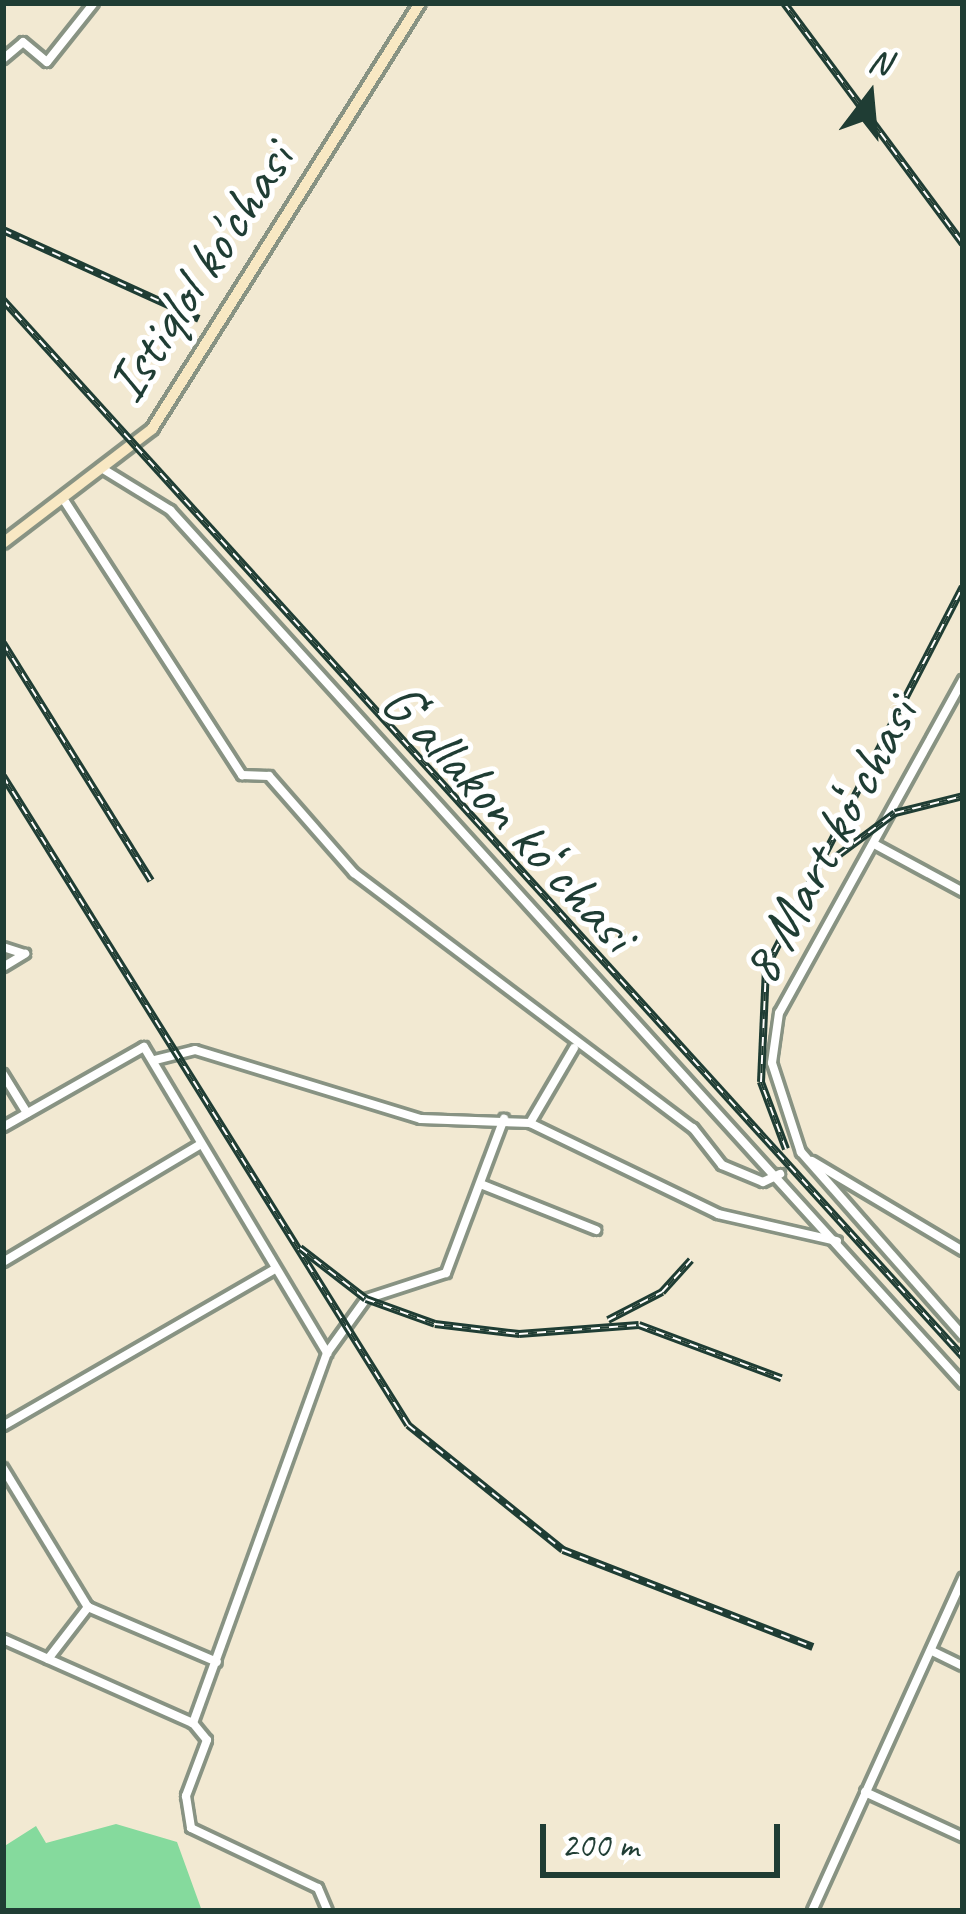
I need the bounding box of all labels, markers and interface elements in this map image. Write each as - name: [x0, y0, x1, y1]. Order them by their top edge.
- north arrow: [810, 36, 930, 156]
- text: N: [864, 38, 896, 84]
- street label: Istiqlol ko'chasi: [91, 130, 309, 414]
- street label: Gʻallakon koʻchasi: [367, 668, 651, 966]
- street label: 8 Mart koʻchasi: [725, 686, 933, 996]
- scale bar: [546, 1800, 786, 1874]
- text: 200 m: [561, 1822, 638, 1868]

